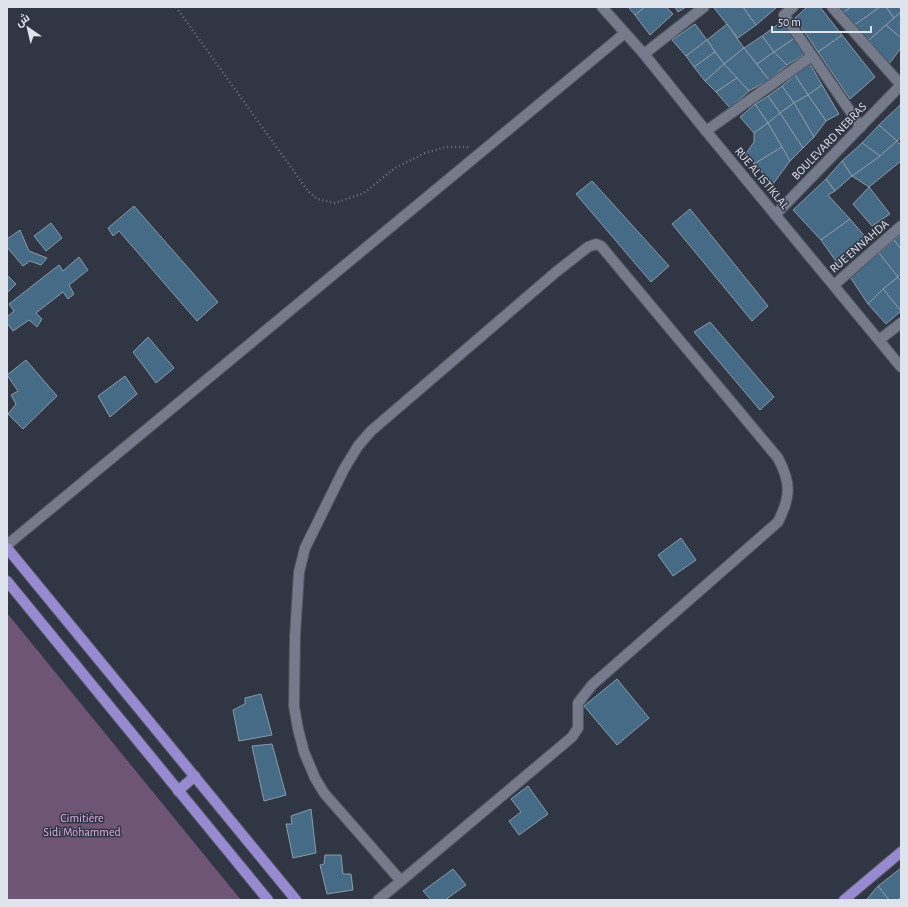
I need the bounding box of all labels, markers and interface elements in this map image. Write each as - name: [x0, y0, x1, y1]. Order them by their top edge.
- north arrow: [8, 8, 48, 48]
- scale bar: [772, 8, 871, 34]
- text: ش: [14, 12, 32, 29]
- text: 50 m: [778, 16, 801, 28]
- street label: BOULEVARD NEBRAS: [789, 100, 869, 182]
- street label: RUE AL ISTIKLAL: [733, 145, 791, 211]
- street label: RUE ENNAHDA: [827, 217, 891, 275]
- park label: Cimitière Sidi Mohammed: [43, 812, 121, 838]

